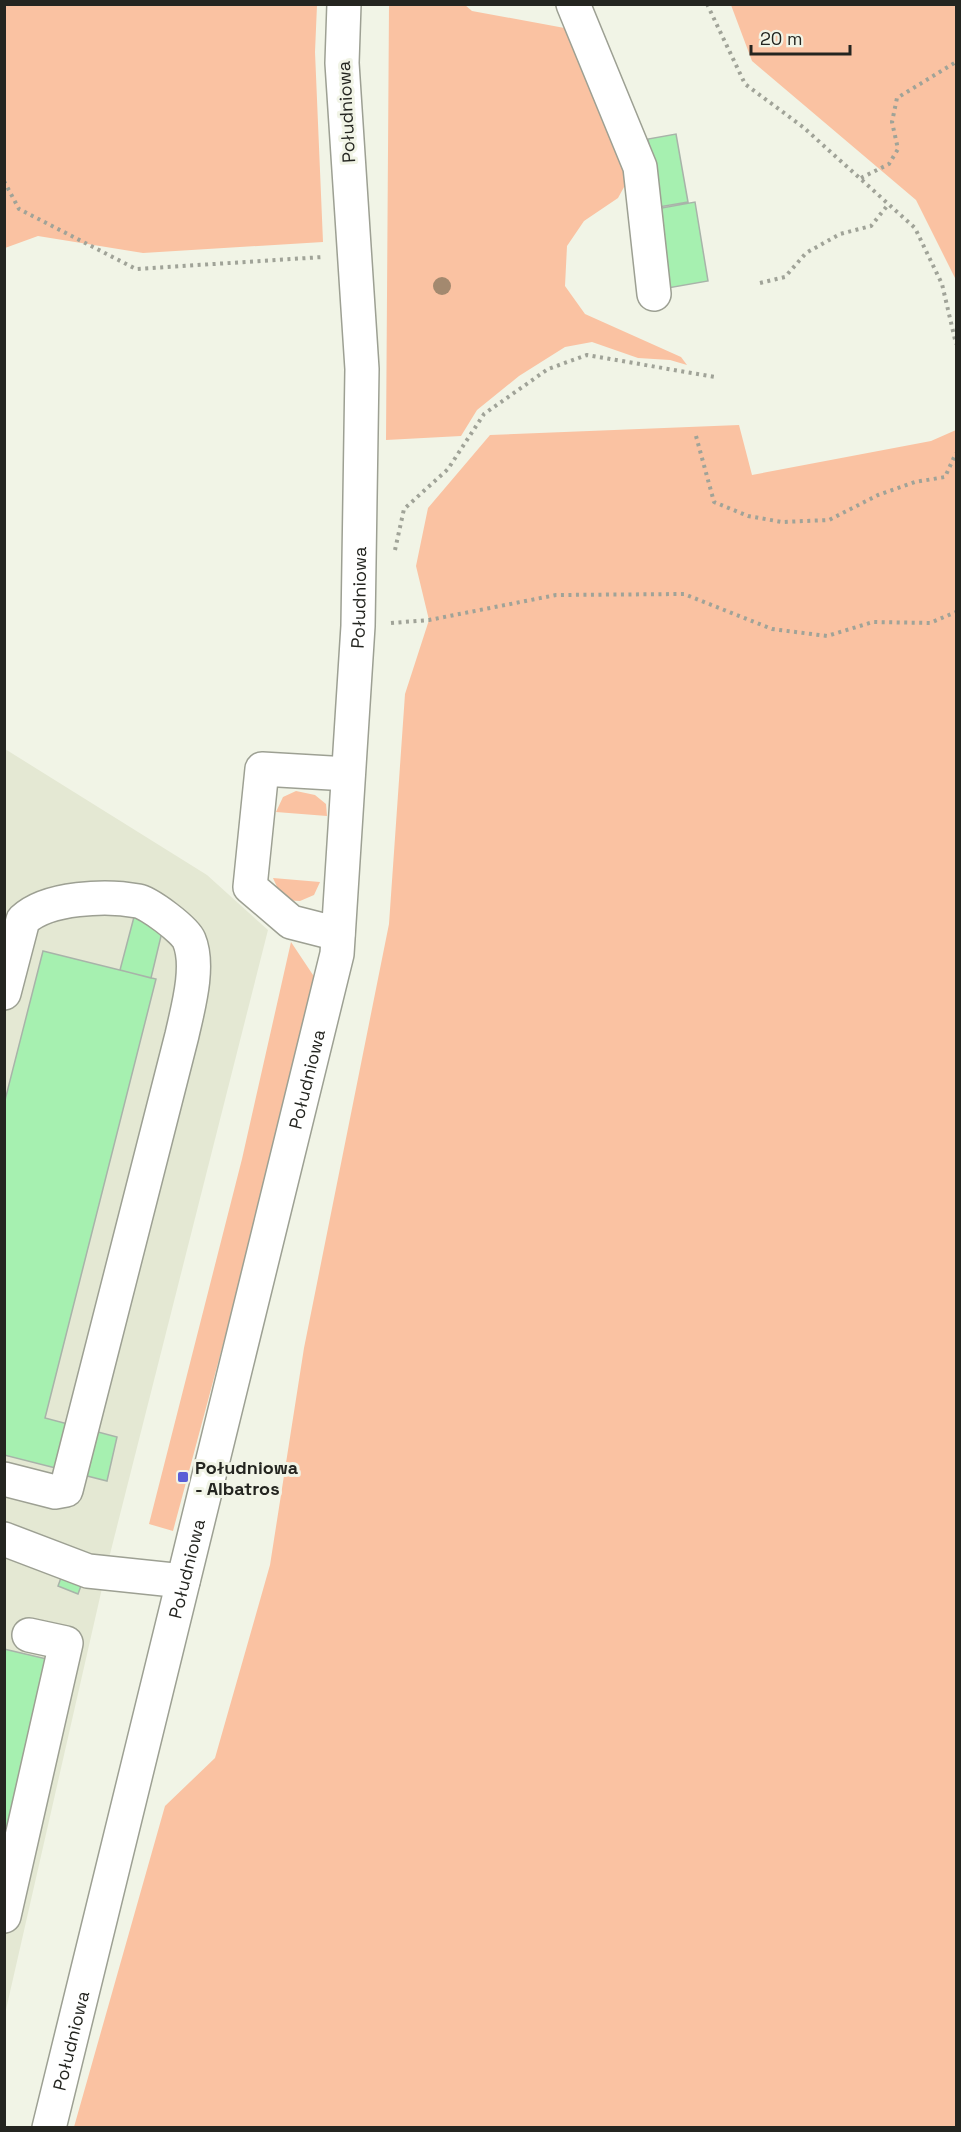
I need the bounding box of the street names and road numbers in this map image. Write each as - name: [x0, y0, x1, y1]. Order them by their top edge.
- street label: Południowa: [332, 61, 360, 163]
- street label: Południowa: [345, 546, 371, 649]
- street label: Południowa: [283, 1027, 330, 1131]
- street label: Południowa: [163, 1516, 210, 1621]
- street label: Południowa: [47, 1988, 94, 2093]

